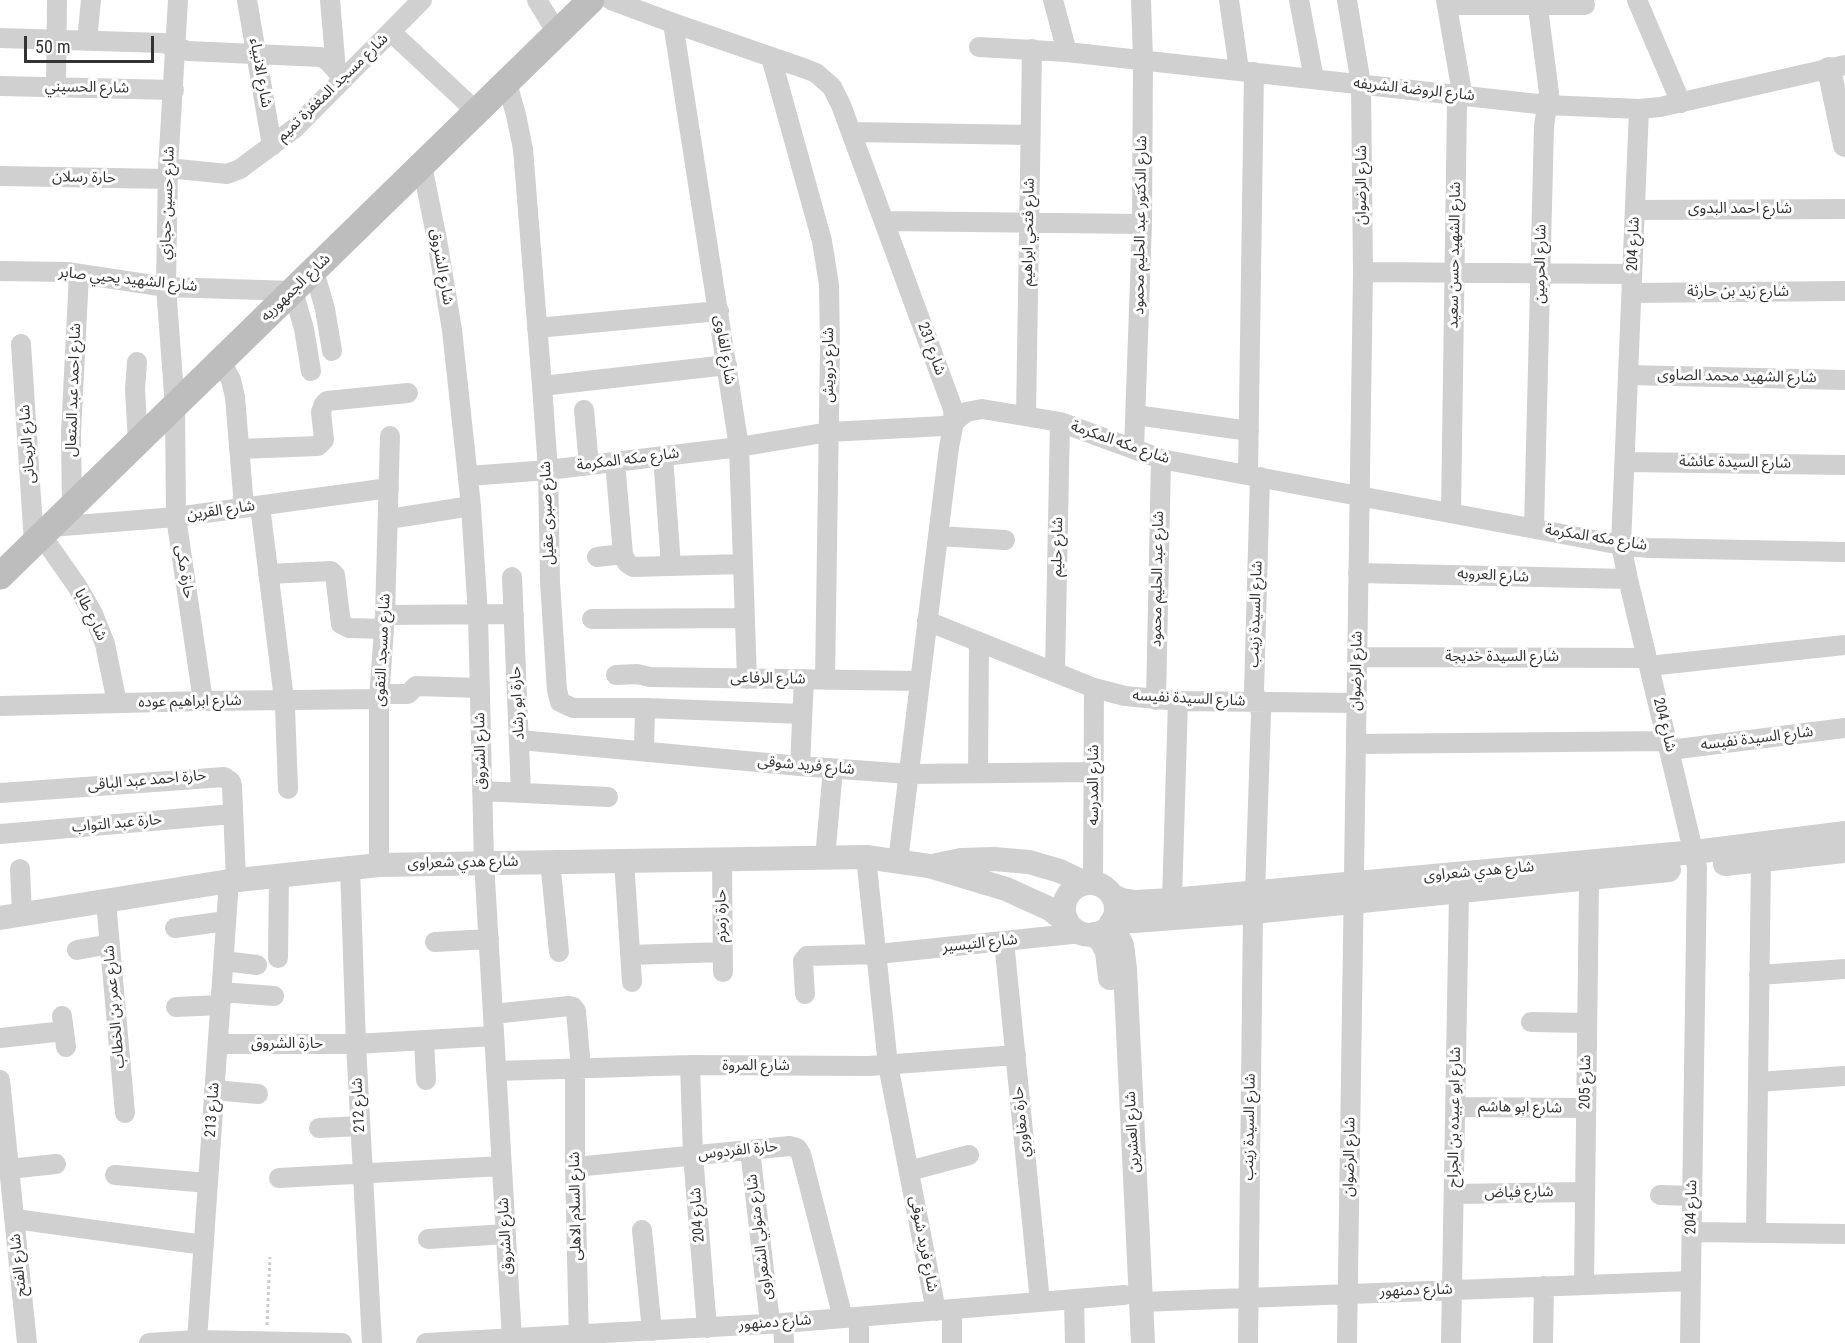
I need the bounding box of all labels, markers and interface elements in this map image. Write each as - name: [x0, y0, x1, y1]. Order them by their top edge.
- scale bar: [27, 24, 158, 62]
- street label: شارع مسجد المغفرة تميم: [274, 30, 392, 146]
- text: 50 m: [35, 36, 70, 57]
- street label: شارع الانبياء: [245, 37, 275, 109]
- street label: شارع الروضة الشريفه: [1352, 75, 1476, 105]
- street label: شارع الحسيني: [45, 78, 129, 98]
- street label: شارع الدكتور عبد الحليم محمود: [1130, 135, 1152, 315]
- street label: شارع الرضوان: [1353, 145, 1371, 225]
- street label: شارع حسين حجازي: [157, 146, 179, 260]
- street label: حارة رسلان: [52, 168, 116, 188]
- street label: شارع فتحي ابراهيم: [1019, 178, 1039, 286]
- street label: شارع الشهيد حسن سعيد: [1445, 182, 1465, 328]
- street label: شارع احمد البدوى: [1688, 200, 1792, 218]
- street label: شارع 204: [1624, 216, 1644, 272]
- street label: شارع الحرمين: [1531, 224, 1551, 304]
- street label: شارع الشروق: [425, 227, 457, 307]
- street label: شارع الجمهوريه: [257, 250, 335, 326]
- street label: شارع الشهيد يحيي صابر: [58, 264, 198, 296]
- street label: شارع زيد بن حارثة: [1687, 283, 1789, 301]
- street label: شارع الفاوى: [710, 314, 738, 386]
- street label: شارع 231: [913, 320, 949, 378]
- street label: شارع احمد عبد المتعال: [63, 323, 85, 457]
- street label: شارع درويش: [820, 327, 838, 403]
- street label: شارع الشهيد محمد الصاوى: [1657, 367, 1817, 387]
- street label: شارع الريحانى: [16, 404, 40, 484]
- street label: شارع مكه المكرمة: [1068, 418, 1172, 468]
- street label: شارع مكه المكرمة: [576, 445, 680, 475]
- street label: شارع السيدة عائشة: [1679, 453, 1791, 473]
- street label: شارع صبرى عقيل: [537, 461, 559, 565]
- street label: شارع القرين: [186, 497, 256, 525]
- street label: شارع عبد الحليم محمود: [1148, 511, 1168, 647]
- street label: شارع حليم: [1048, 517, 1068, 577]
- street label: شارع مكه المكرمة: [1544, 521, 1648, 555]
- street label: حارة مكى: [171, 544, 197, 600]
- street label: شارع السيدة زينب: [1245, 560, 1267, 668]
- street label: شارع العروبه: [1457, 565, 1529, 587]
- street label: شارع طابا: [70, 586, 110, 644]
- street label: شارع مسجد التقوى: [371, 593, 395, 707]
- street label: شارع الرضوان: [1347, 631, 1367, 711]
- street label: شارع السيدة خديجة: [1445, 648, 1559, 666]
- street label: حارة ابو رشاد: [507, 666, 529, 740]
- street label: شارع الرفاعى: [730, 669, 806, 689]
- street label: شارع السيدة نفيسه: [1132, 687, 1246, 711]
- street label: شارع ابراهيم عوده: [138, 692, 242, 712]
- street label: شارع 204: [1649, 696, 1679, 754]
- street label: شارع الشروق: [471, 712, 491, 790]
- street label: شارع السيدة نفيسه: [1700, 723, 1814, 755]
- street label: شارع المدرسه: [1085, 745, 1103, 825]
- street label: شارع فريد شوقى: [757, 753, 855, 779]
- street label: حارة احمد عبد الباقى: [87, 767, 207, 795]
- street label: حارة عبد التواب: [71, 811, 163, 837]
- street label: شارع هدي شعراوى: [407, 853, 519, 873]
- street label: شارع هدي شعراوى: [1423, 858, 1535, 886]
- street label: حارة زمزم: [713, 889, 731, 943]
- street label: شارع التيسير: [941, 931, 1019, 957]
- street label: شارع عمر بن الخطاب: [101, 945, 129, 1069]
- street label: حارة الشروق: [251, 1035, 323, 1053]
- street label: شارع ابو عبيده بن الجراح: [1445, 1046, 1465, 1188]
- street label: شارع 205: [1577, 1054, 1595, 1110]
- street label: شارع المروة: [722, 1057, 790, 1075]
- street label: شارع السيدة زينب: [1240, 1073, 1260, 1181]
- street label: شارع 212: [349, 1077, 369, 1133]
- street label: شارع 213: [202, 1082, 224, 1138]
- street label: حارة مغاوري: [1009, 1086, 1035, 1158]
- street label: شارع العشرين: [1122, 1091, 1144, 1173]
- street label: شارع ابو هاشم: [1478, 1098, 1562, 1118]
- street label: شارع الرضوان: [1340, 1117, 1360, 1197]
- street label: حارة الفردوس: [697, 1138, 779, 1164]
- street label: شارع السلام الاهلى: [566, 1151, 586, 1261]
- street label: شارع متولي الشعراوى: [743, 1173, 777, 1301]
- street label: شارع 204: [1683, 1179, 1701, 1235]
- street label: شارع فياض: [1484, 1183, 1554, 1203]
- street label: شارع 204: [687, 1187, 709, 1243]
- street label: شارع فريد شوقى: [905, 1194, 941, 1294]
- street label: شارع الشروق: [495, 1197, 517, 1275]
- street label: شارع الفتح: [7, 1233, 31, 1297]
- street label: شارع دمنهور: [1379, 1281, 1453, 1301]
- street label: شارع دمنهور: [738, 1311, 812, 1335]

